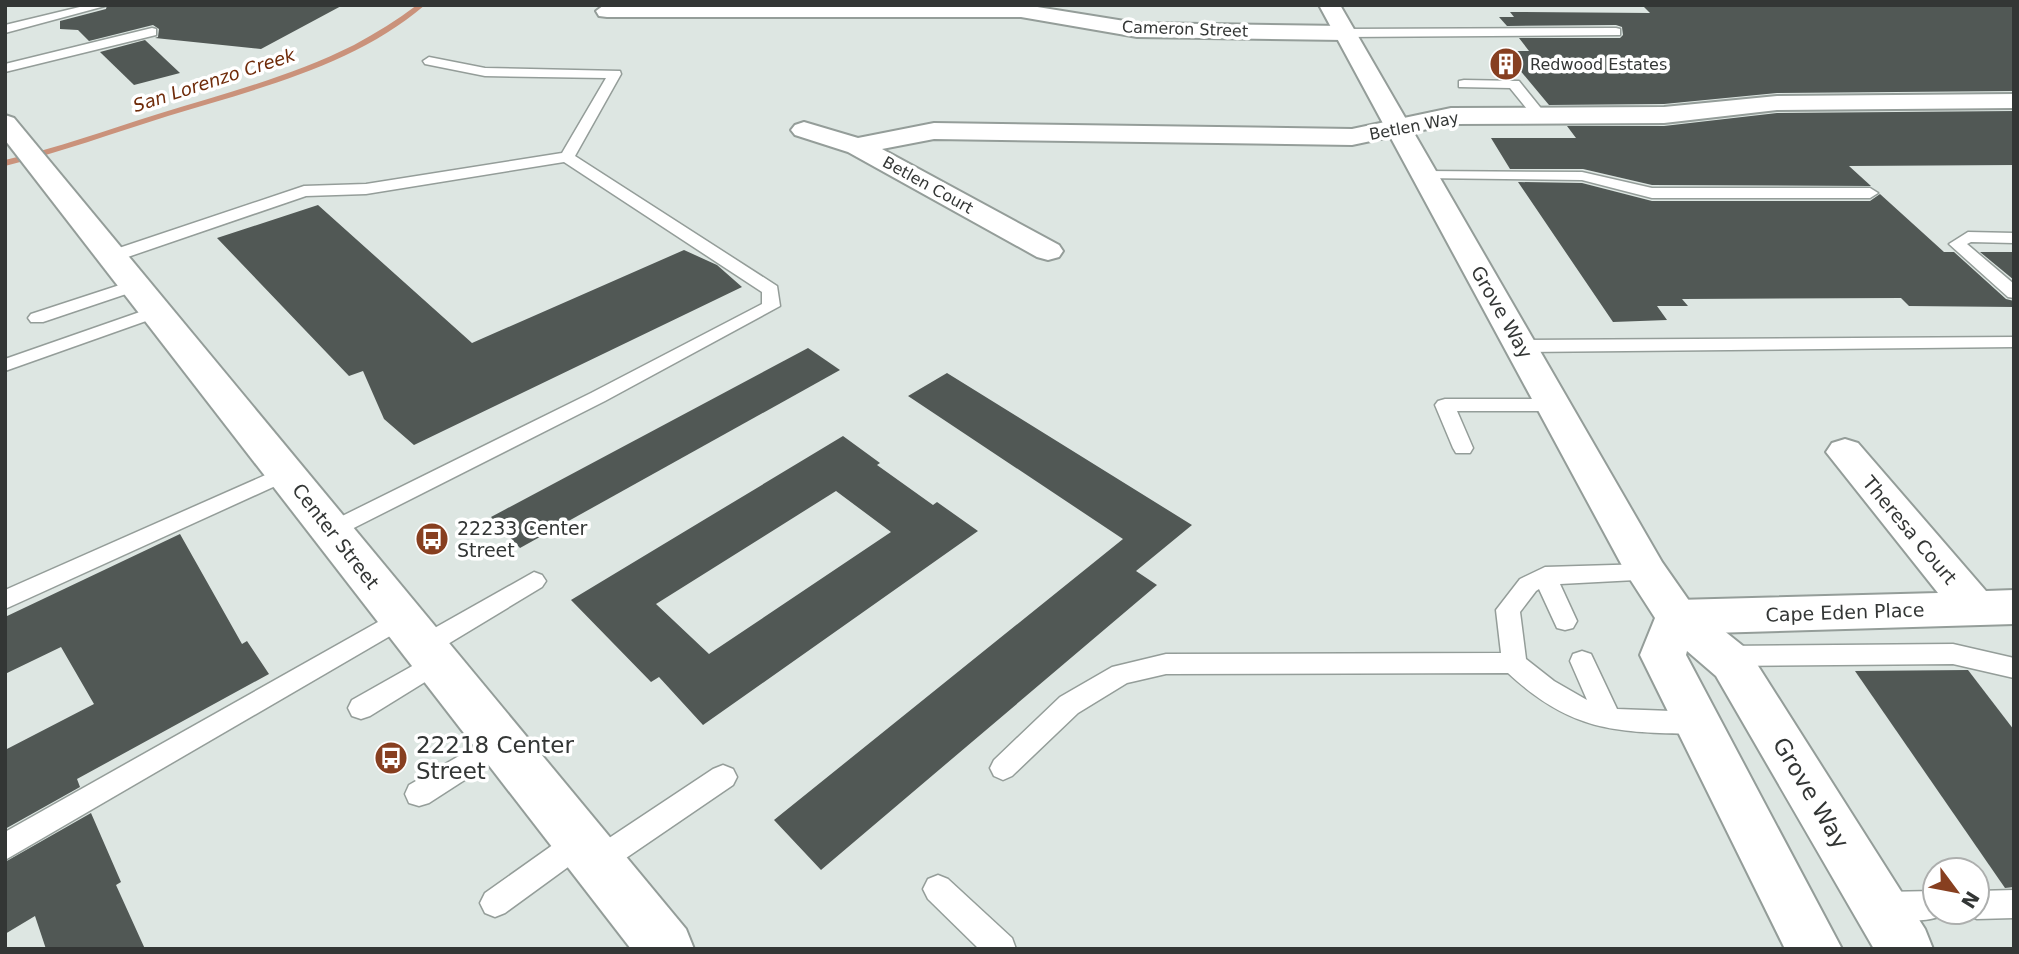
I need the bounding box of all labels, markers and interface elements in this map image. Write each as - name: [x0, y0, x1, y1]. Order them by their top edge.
- street label: Cameron Street: [1122, 17, 1248, 41]
- water label: San Lorenzo Creek: [130, 43, 299, 116]
- building icon: Redwood Estates: [1487, 45, 1525, 83]
- place label: Redwood Estates: [1530, 55, 1667, 74]
- street label: Betlen Way: [1368, 108, 1460, 144]
- street label: Betlen Court: [879, 152, 977, 218]
- street label: Grove Way: [1467, 262, 1537, 362]
- street label: Theresa Court: [1858, 471, 1962, 588]
- street label: Center Street: [288, 479, 384, 593]
- place label: 22233 Center Street: [457, 517, 588, 561]
- bus stop icon: 22233 Center Street: [413, 520, 451, 558]
- street label: Cape Eden Place: [1765, 598, 1925, 626]
- place label: 22218 Center Street: [416, 732, 574, 784]
- street label: Grove Way: [1768, 733, 1854, 853]
- bus stop icon: 22218 Center Street: [372, 739, 410, 777]
- north arrow: [1921, 856, 1991, 926]
- text: N: [1957, 887, 1984, 913]

